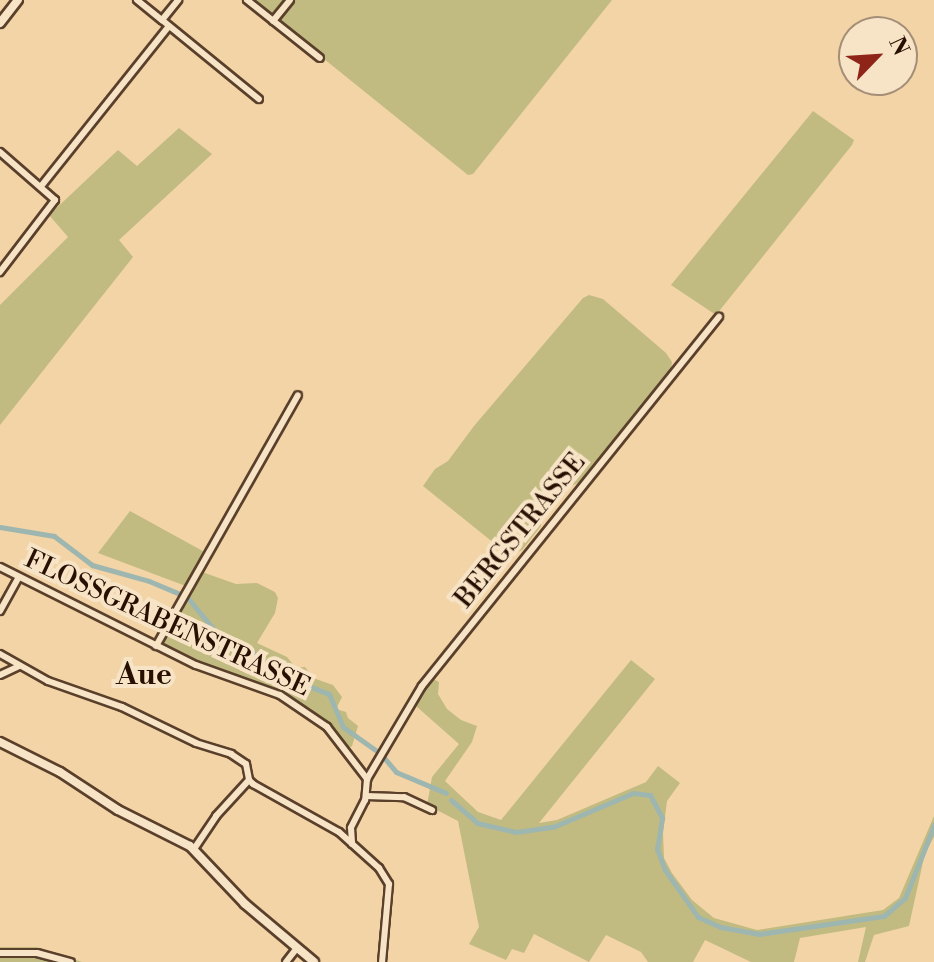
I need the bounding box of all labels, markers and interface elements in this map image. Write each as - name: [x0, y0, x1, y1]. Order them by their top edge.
- north arrow: [838, 16, 918, 96]
- text: N: [882, 33, 914, 60]
- street label: BERGSTRASSE: [449, 448, 593, 614]
- street label: FLOSSGRABENSTRASSE: [19, 544, 315, 704]
- district label: Aue: [116, 657, 172, 693]

